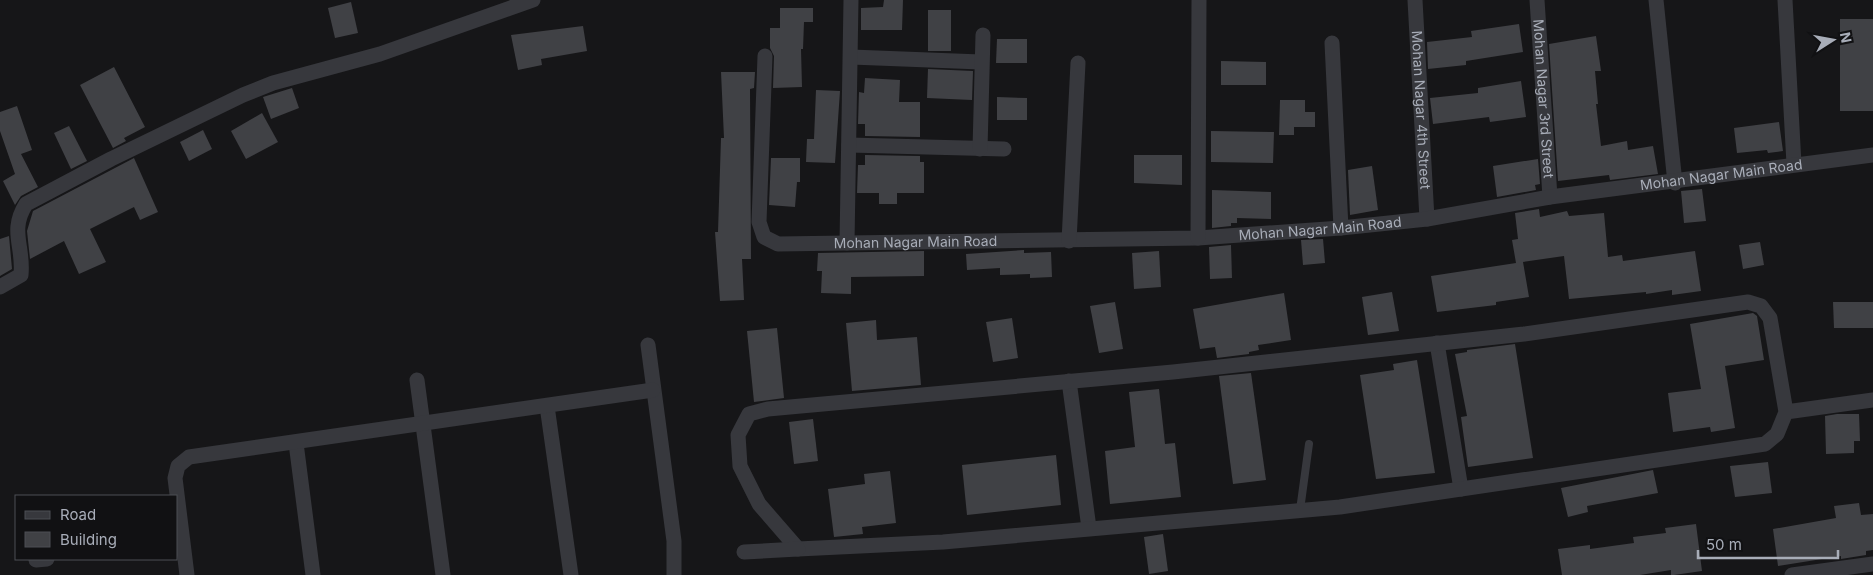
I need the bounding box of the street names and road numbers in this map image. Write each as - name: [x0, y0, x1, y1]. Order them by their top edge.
- street label: Mohan Nagar 3rd Street: [1530, 19, 1558, 179]
- street label: Mohan Nagar 4th Street: [1409, 30, 1434, 190]
- street label: Mohan Nagar Main Road: [1639, 155, 1803, 193]
- street label: Mohan Nagar Main Road: [1238, 213, 1402, 243]
- street label: Mohan Nagar Main Road: [834, 232, 997, 251]

